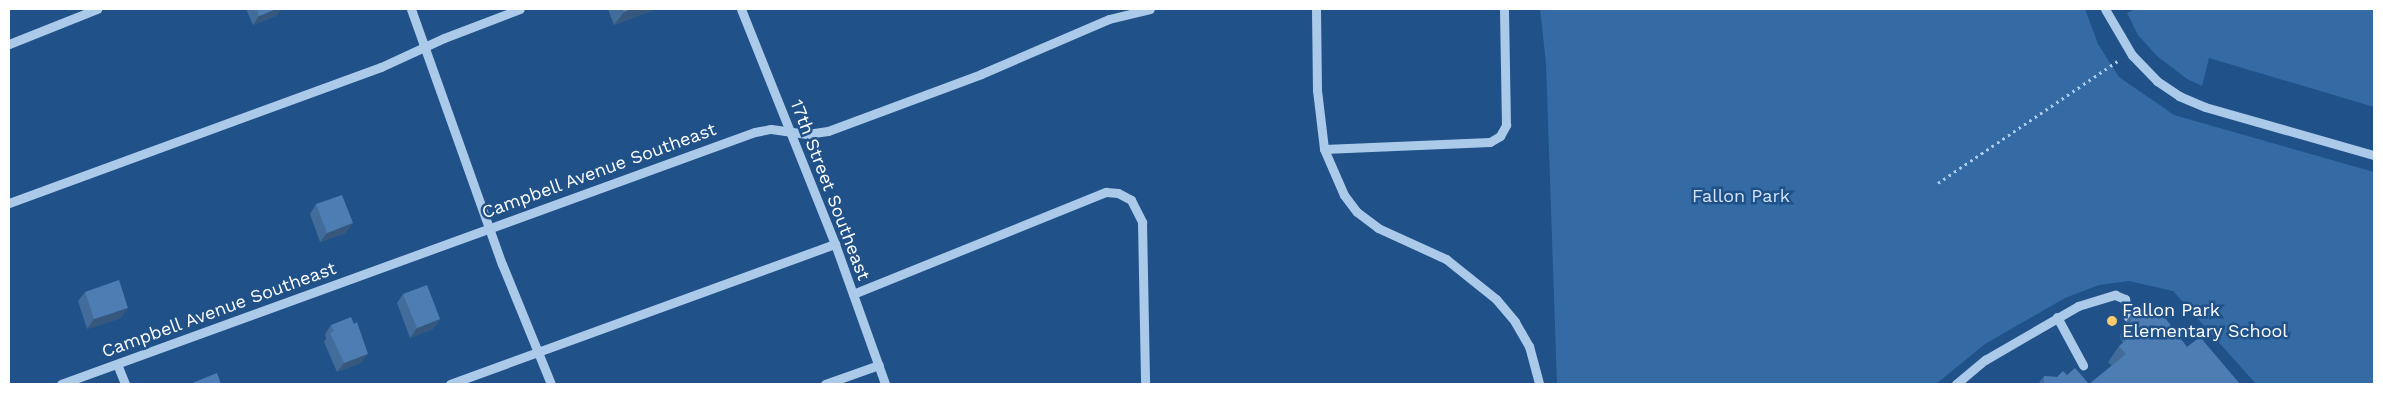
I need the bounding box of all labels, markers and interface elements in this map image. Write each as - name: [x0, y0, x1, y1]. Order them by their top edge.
- street label: 17th Street Southeast: [786, 97, 874, 283]
- street label: Campbell Avenue Southeast: [478, 118, 720, 224]
- park label: Fallon Park: [1692, 185, 1790, 207]
- street label: Campbell Avenue Southeast: [98, 257, 340, 363]
- place label: Fallon Park Elementary School: [2122, 300, 2288, 342]
- marker: Fallon Park Elementary School: [2106, 315, 2118, 327]

